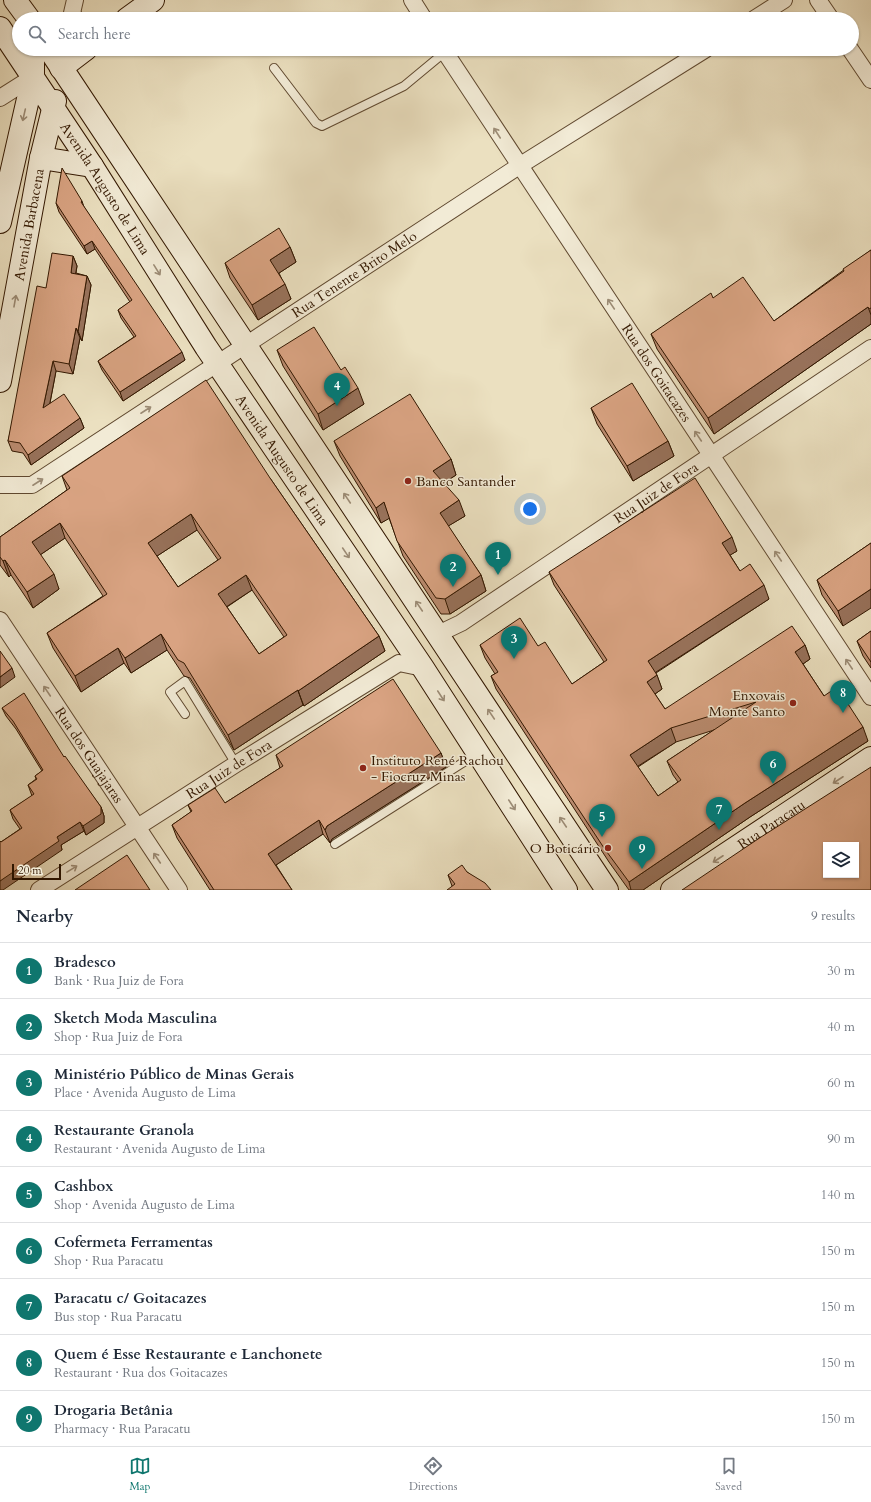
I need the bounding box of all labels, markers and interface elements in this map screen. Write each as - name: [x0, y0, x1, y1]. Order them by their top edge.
- search box: [12, 12, 859, 56]
- icon: search: [26, 23, 48, 45]
- text: Search here: [58, 24, 131, 44]
- one-way arrow: [20, 108, 28, 121]
- street label: Avenida Augusto de Lima: [56, 118, 155, 258]
- one-way arrow: [493, 128, 501, 139]
- street label: Avenida Barbacena: [9, 167, 48, 282]
- street label: Rua Tenente Brito Melo: [288, 226, 421, 322]
- one-way arrow: [154, 264, 162, 276]
- one-way arrow: [11, 295, 19, 308]
- one-way arrow: [606, 298, 614, 310]
- street label: Rua dos Goitacazes: [618, 320, 696, 426]
- pin: 4: [324, 373, 350, 406]
- street label: Avenida Augusto de Lima: [231, 391, 333, 529]
- one-way arrow: [141, 406, 152, 414]
- one-way arrow: [694, 431, 702, 442]
- street label: Rua Juiz de Fora: [610, 457, 702, 528]
- place label: Banco Santander: [416, 472, 516, 491]
- marker: Banco Santander: [403, 476, 413, 486]
- one-way arrow: [32, 477, 44, 485]
- one-way arrow: [342, 492, 350, 504]
- your location: [520, 499, 540, 519]
- pin: 1: [485, 542, 511, 575]
- one-way arrow: [342, 547, 350, 558]
- one-way arrow: [774, 551, 782, 562]
- pin: 2: [440, 554, 466, 587]
- one-way arrow: [415, 601, 423, 612]
- pin: 3: [501, 626, 527, 659]
- one-way arrow: [845, 658, 853, 670]
- pin: 8: [830, 680, 856, 713]
- one-way arrow: [43, 686, 51, 697]
- place label: Enxovais Monte Santo: [709, 686, 785, 721]
- one-way arrow: [437, 690, 445, 701]
- marker: Enxovais Monte Santo: [788, 698, 798, 708]
- street label: Rua dos Guajajaras: [51, 703, 128, 807]
- one-way arrow: [487, 709, 495, 720]
- street label: Rua Juiz de Fora: [182, 735, 275, 803]
- place label: Instituto René Rachou - Fiocruz Minas: [371, 751, 504, 786]
- pin: 6: [760, 751, 786, 784]
- marker: Instituto René Rachou - Fiocruz Minas: [358, 763, 368, 773]
- one-way arrow: [833, 775, 844, 784]
- street label: Rua Paracatu: [734, 795, 809, 854]
- pin: 7: [706, 797, 732, 830]
- one-way arrow: [508, 799, 516, 810]
- pin: 5: [589, 804, 615, 837]
- one-way arrow: [558, 817, 567, 828]
- pin: 9: [629, 836, 655, 869]
- place label: O Boticário: [530, 839, 600, 858]
- map controls: [823, 842, 859, 878]
- button: layers: [823, 842, 859, 878]
- marker: O Boticário: [603, 843, 613, 853]
- one-way arrow: [153, 852, 162, 863]
- one-way arrow: [713, 855, 724, 863]
- scale bar: [12, 862, 61, 881]
- text: 20 m: [18, 863, 42, 878]
- one-way arrow: [66, 865, 77, 873]
- text: Nearby: [16, 905, 73, 928]
- text: 9 results: [811, 907, 855, 925]
- text: Bradesco: [54, 952, 116, 972]
- text: 1: [26, 962, 32, 980]
- text: 30 m: [827, 962, 855, 980]
- text: Bank · Rua Juiz de Fora: [54, 972, 184, 990]
- text: Sketch Moda Masculina: [54, 1008, 217, 1028]
- text: 2: [26, 1018, 32, 1036]
- text: 40 m: [827, 1018, 855, 1036]
- text: Shop · Rua Juiz de Fora: [54, 1028, 183, 1046]
- text: Ministério Público de Minas Gerais: [54, 1064, 294, 1084]
- text: 3: [26, 1074, 32, 1092]
- text: 60 m: [827, 1074, 855, 1092]
- text: Place · Avenida Augusto de Lima: [54, 1084, 236, 1102]
- text: Restaurante Granola: [54, 1120, 194, 1140]
- text: 4: [26, 1130, 32, 1148]
- text: 90 m: [827, 1130, 855, 1148]
- text: Restaurant · Avenida Augusto de Lima: [54, 1140, 265, 1158]
- text: Cashbox: [54, 1176, 114, 1196]
- text: 5: [26, 1186, 32, 1204]
- text: 140 m: [821, 1186, 855, 1204]
- text: Shop · Avenida Augusto de Lima: [54, 1196, 235, 1214]
- text: Cofermeta Ferramentas: [54, 1232, 213, 1252]
- text: 6: [26, 1242, 32, 1260]
- text: 150 m: [821, 1242, 855, 1260]
- text: Shop · Rua Paracatu: [54, 1252, 164, 1270]
- text: Paracatu c/ Goitacazes: [54, 1288, 206, 1308]
- text: 7: [26, 1298, 32, 1316]
- text: 150 m: [821, 1298, 855, 1316]
- text: Bus stop · Rua Paracatu: [54, 1308, 182, 1326]
- text: Quem é Esse Restaurante e Lanchonete: [54, 1344, 322, 1364]
- text: 8: [26, 1354, 32, 1372]
- text: 150 m: [821, 1354, 855, 1372]
- text: Restaurant · Rua dos Goitacazes: [54, 1364, 228, 1382]
- text: Drogaria Betânia: [54, 1400, 173, 1420]
- text: 9: [26, 1410, 32, 1428]
- text: 150 m: [821, 1410, 855, 1428]
- text: Pharmacy · Rua Paracatu: [54, 1420, 191, 1438]
- tab: Map: [129, 1455, 151, 1494]
- tab: Directions: [409, 1455, 457, 1494]
- tab: Saved: [715, 1455, 742, 1494]

